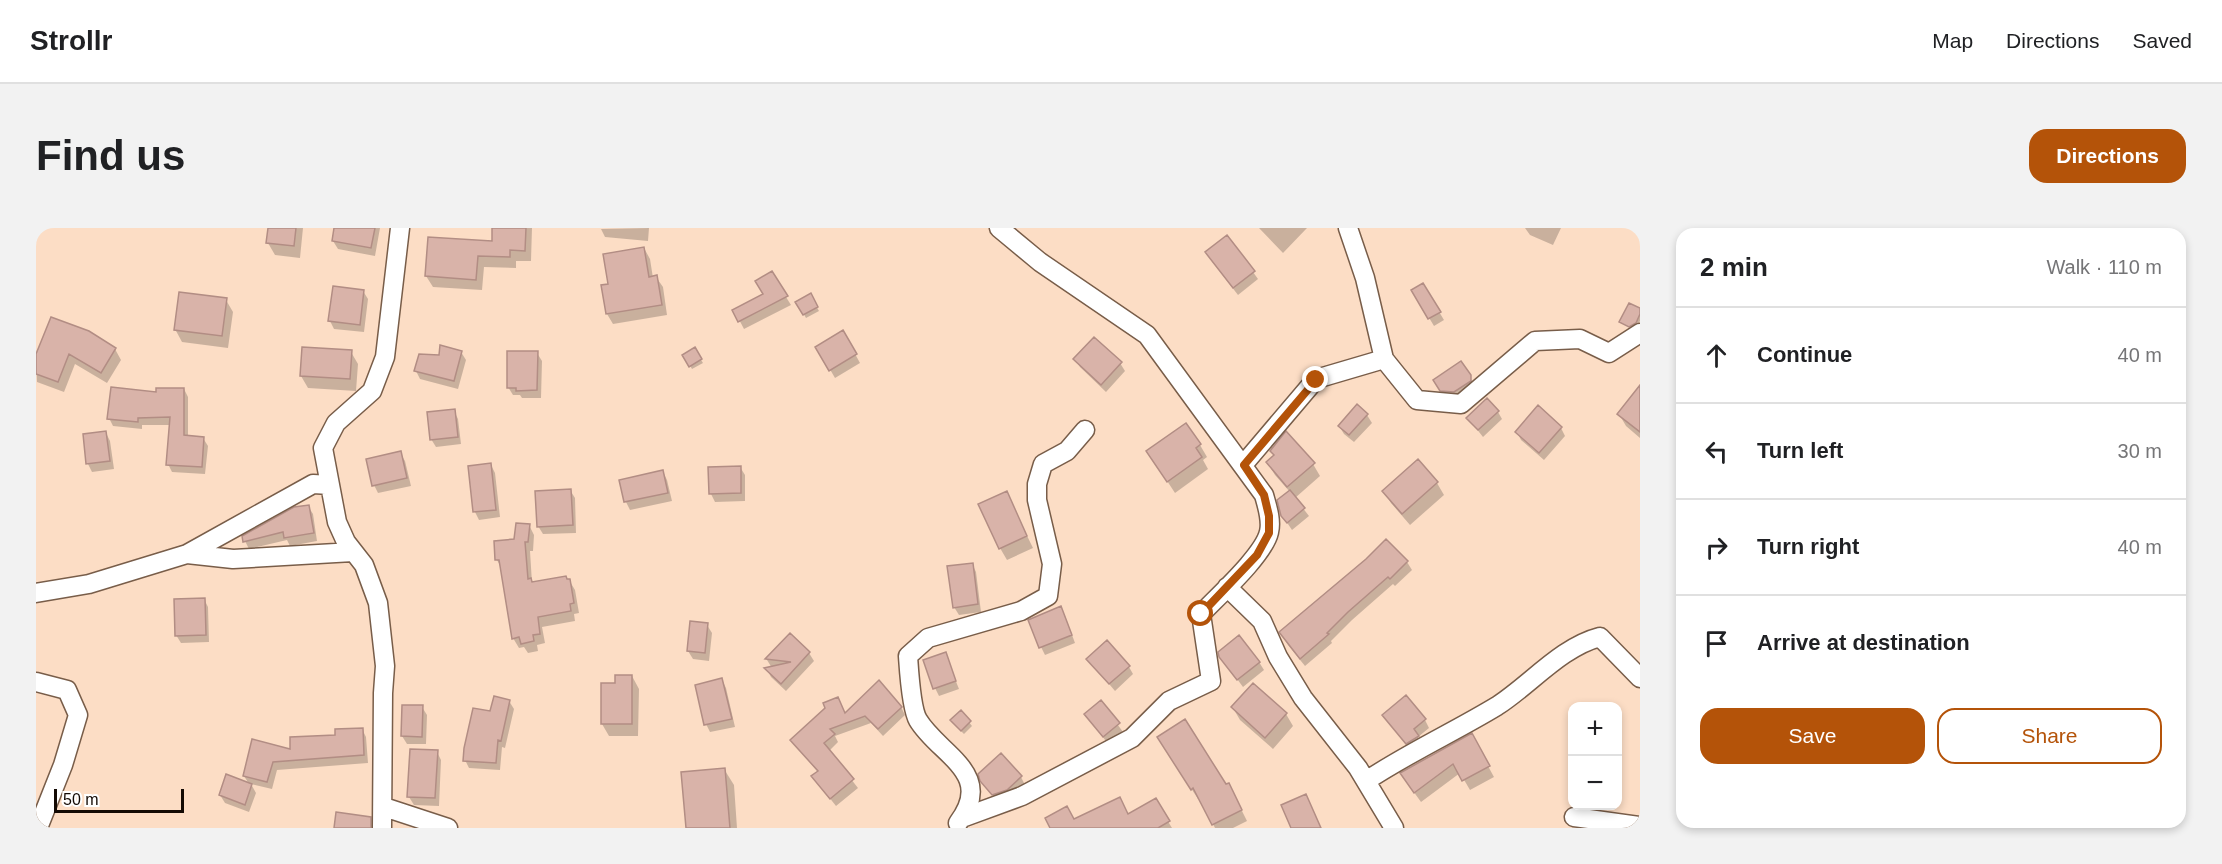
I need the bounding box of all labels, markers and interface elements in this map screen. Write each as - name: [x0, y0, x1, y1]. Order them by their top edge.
- text: Strollr: [30, 25, 112, 56]
- text: Map: [1932, 29, 1973, 52]
- text: Directions: [2006, 29, 2099, 52]
- text: Saved: [2132, 29, 2192, 52]
- button: Directions: [2029, 129, 2186, 183]
- text: Find us: [36, 132, 185, 179]
- text: 2 min: [1700, 252, 1768, 282]
- text: Walk · 110 m: [2046, 256, 2162, 278]
- icon: ahead: [1700, 339, 1733, 372]
- text: Continue: [1757, 342, 1852, 367]
- text: 40 m: [2118, 344, 2162, 366]
- route end: [1302, 366, 1328, 392]
- icon: left: [1700, 435, 1733, 468]
- text: Turn left: [1757, 438, 1843, 463]
- text: 30 m: [2118, 440, 2162, 462]
- icon: right: [1700, 531, 1733, 564]
- text: Turn right: [1757, 534, 1859, 559]
- text: 40 m: [2118, 536, 2162, 558]
- route start: [1187, 600, 1213, 626]
- icon: arrive: [1700, 627, 1733, 660]
- text: Arrive at destination: [1757, 630, 1970, 655]
- map controls: [1568, 702, 1622, 810]
- button: +: [1568, 702, 1622, 756]
- button: Save: [1700, 708, 1925, 764]
- button: Share: [1937, 708, 2162, 764]
- button: −: [1568, 756, 1622, 810]
- scale bar: [54, 786, 184, 814]
- text: 50 m: [63, 791, 99, 808]

